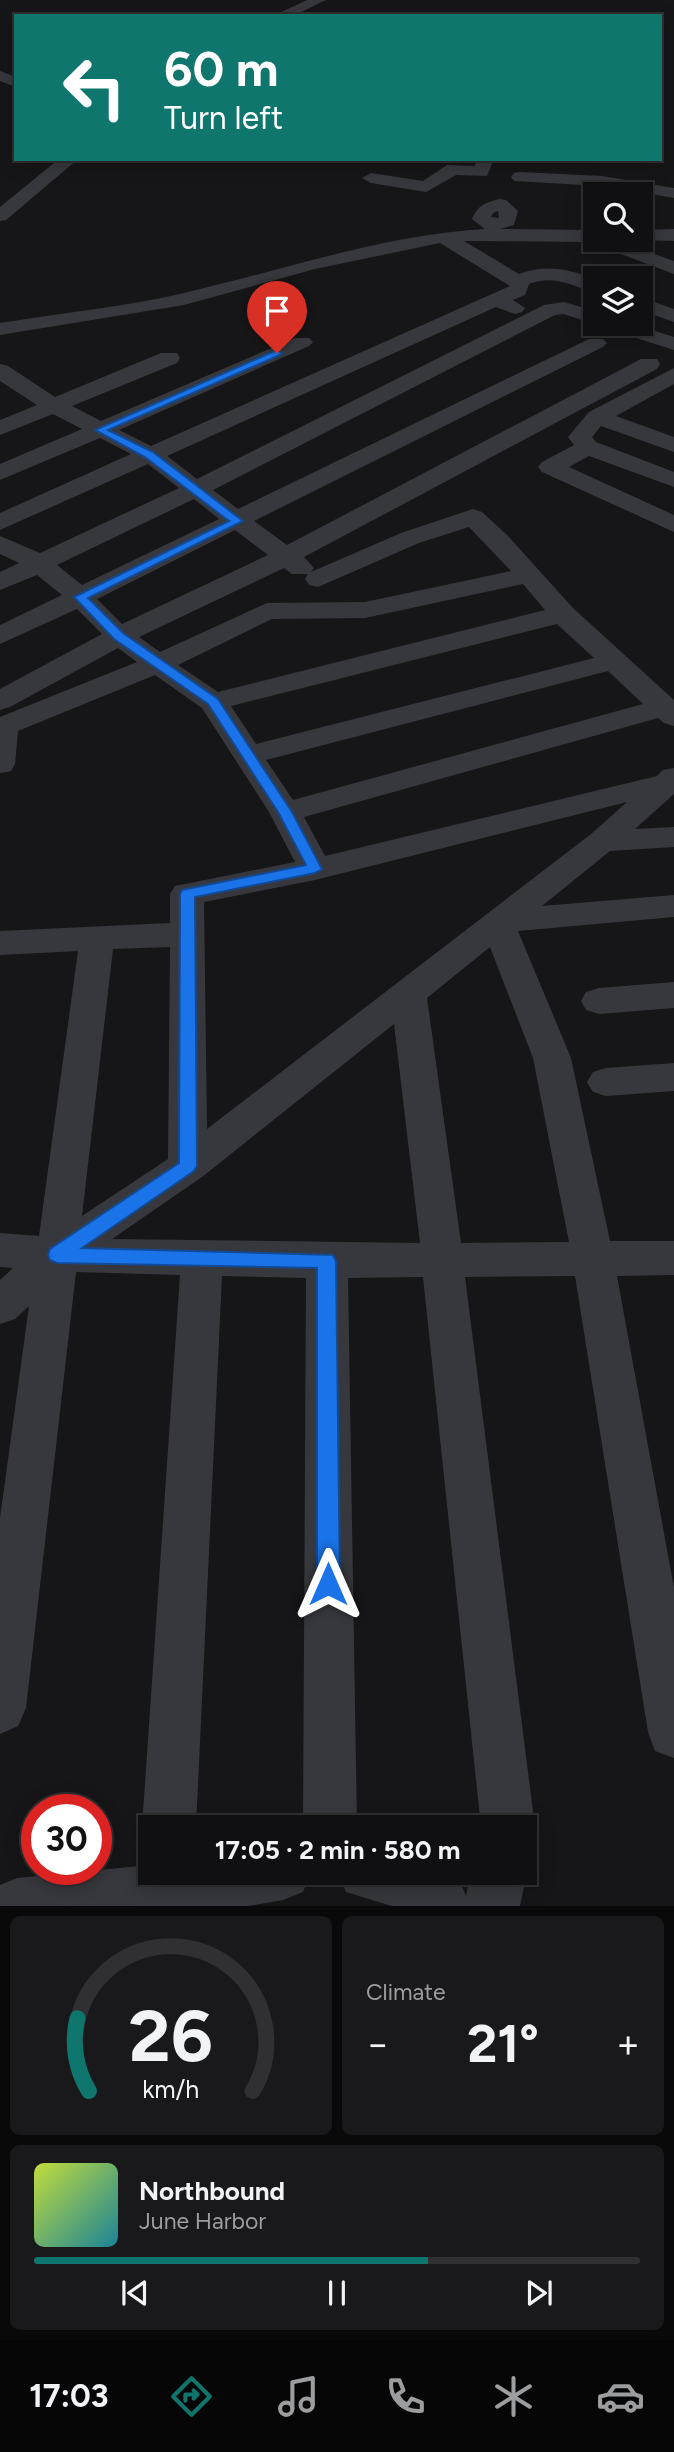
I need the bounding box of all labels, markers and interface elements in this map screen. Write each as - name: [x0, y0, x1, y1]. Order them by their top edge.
- text: 60 m: [164, 39, 279, 98]
- icon: left: [49, 42, 140, 133]
- text: Turn left: [164, 99, 283, 137]
- map controls: [583, 182, 653, 336]
- button: search: [583, 182, 653, 252]
- button: layers: [583, 266, 653, 336]
- pin: [247, 281, 307, 353]
- icon: arrive: [258, 292, 296, 330]
- position arrow: [291, 1547, 365, 1621]
- speed limit sign: 30: [21, 1794, 112, 1885]
- text: 17:05 · 2 min · 580 m: [215, 1834, 460, 1866]
- text: Climate: [366, 1978, 445, 2006]
- text: 26: [129, 1993, 213, 2080]
- text: 21°: [467, 2013, 539, 2075]
- text: −: [366, 2021, 390, 2067]
- text: +: [616, 2021, 640, 2067]
- text: km/h: [142, 2074, 200, 2104]
- text: Northbound: [139, 2175, 285, 2207]
- text: June Harbor: [139, 2207, 266, 2235]
- icon: previous: [116, 2274, 154, 2312]
- icon: pause: [318, 2274, 356, 2312]
- icon: next: [520, 2274, 558, 2312]
- icon: directions: [167, 2372, 216, 2421]
- icon: music: [274, 2372, 323, 2421]
- icon: phone: [381, 2372, 430, 2421]
- icon: climate: [489, 2372, 538, 2421]
- icon: car: [596, 2372, 645, 2421]
- text: 17:03: [29, 2377, 109, 2415]

